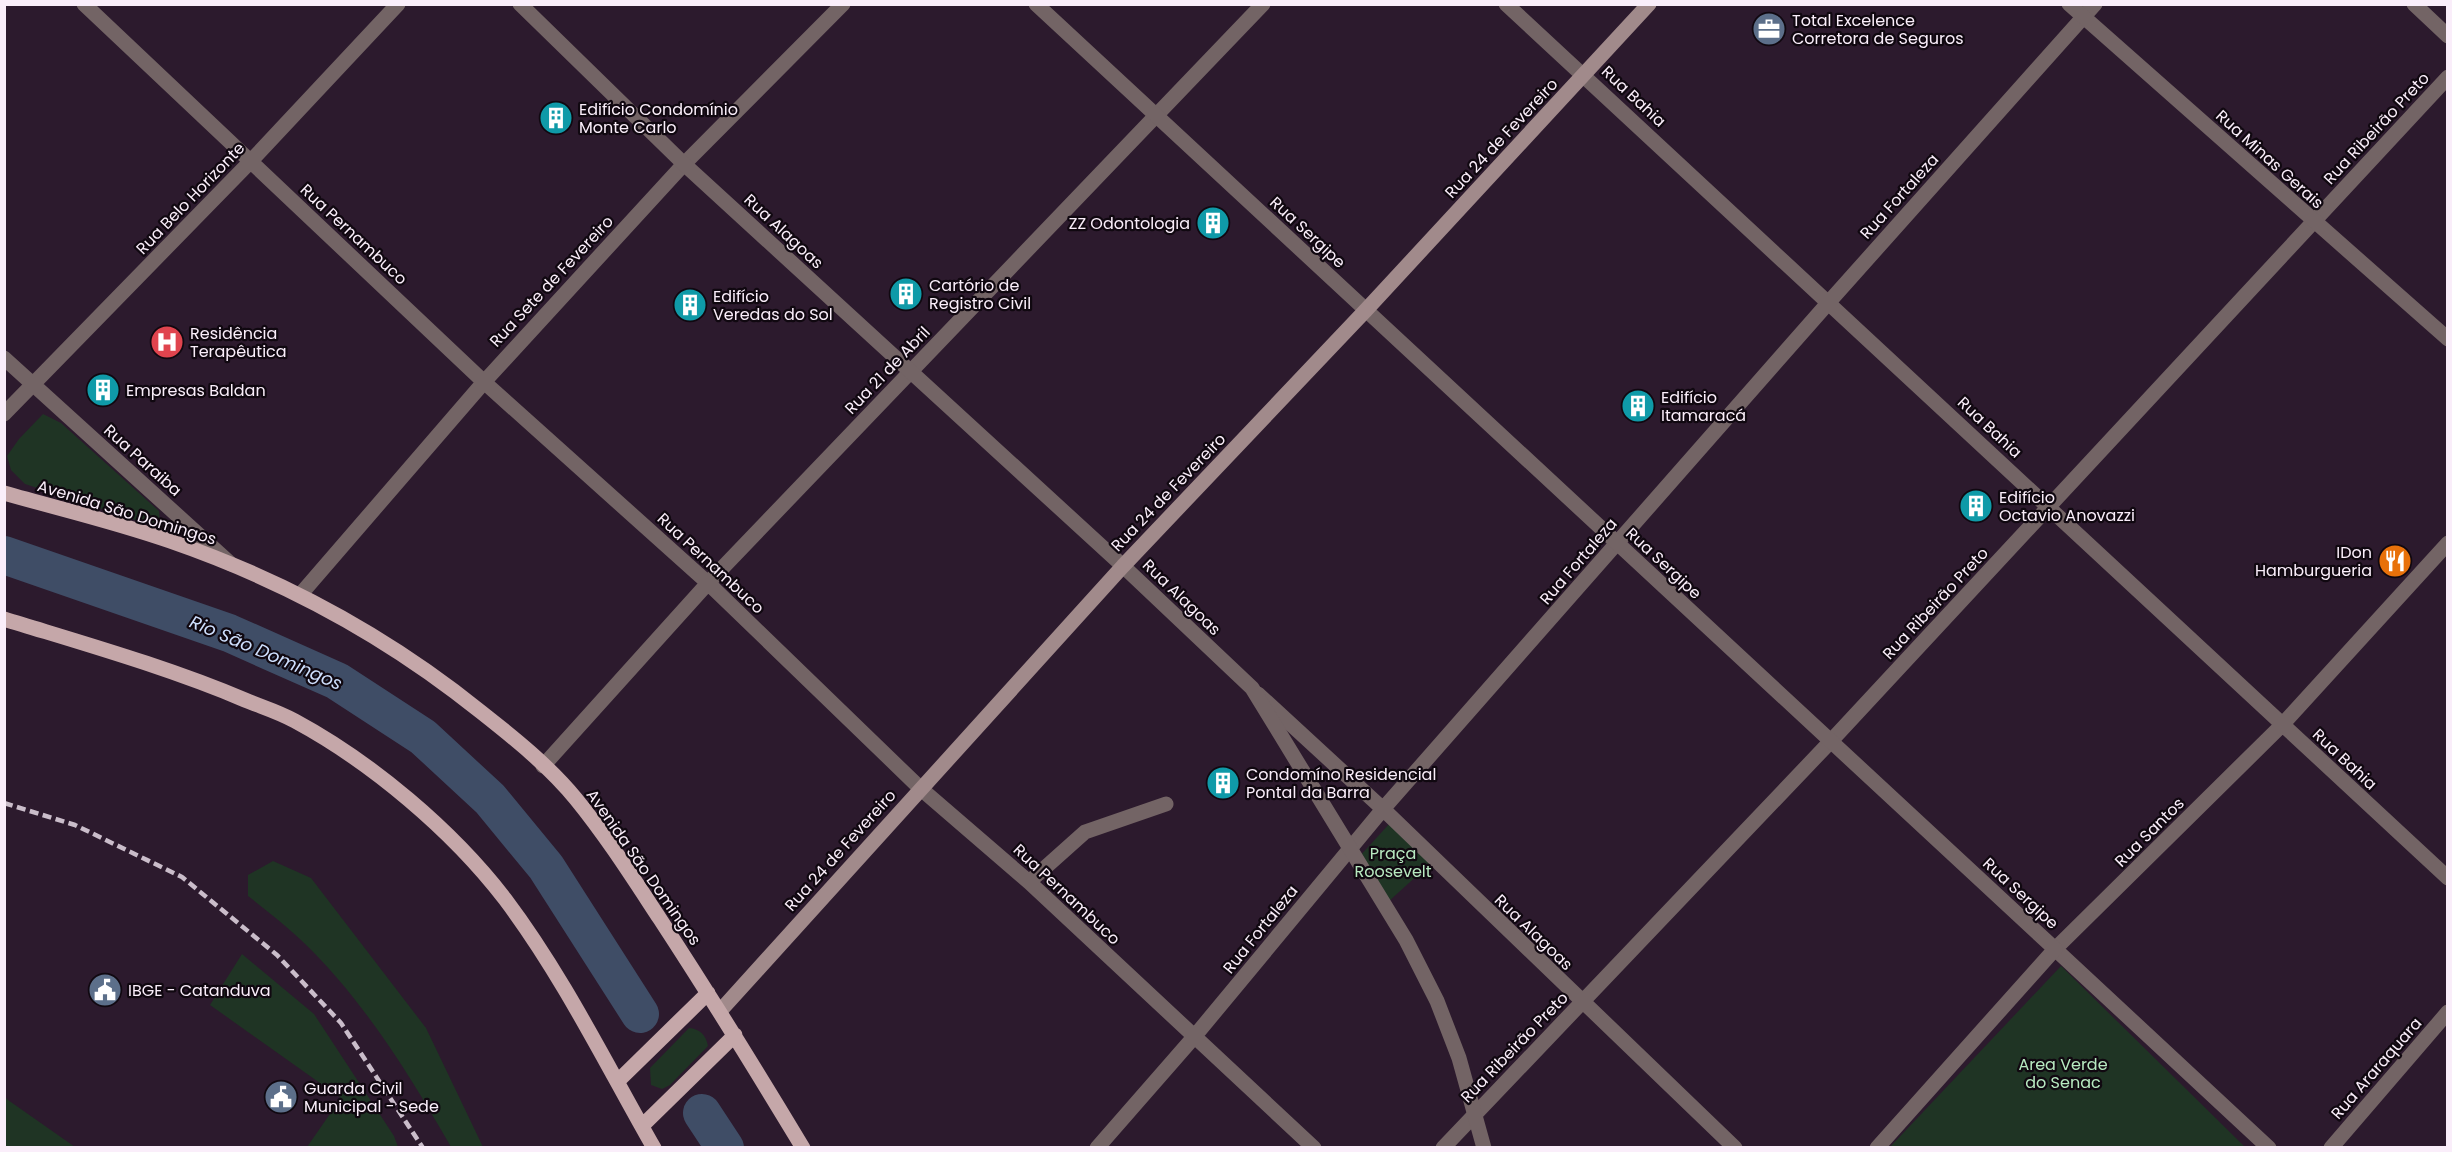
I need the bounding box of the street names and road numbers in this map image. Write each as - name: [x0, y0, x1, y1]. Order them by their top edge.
- street label: Rua Bahia: [1596, 60, 1671, 132]
- street label: Rua Ribeirão Preto: [2318, 67, 2435, 190]
- street label: Rua 24 de Fevereiro: [1440, 73, 1563, 203]
- street label: Rua Minas Gerais: [2211, 105, 2329, 214]
- street label: Rua Belo Horizonte: [131, 137, 250, 260]
- street label: Rua Fortaleza: [1855, 149, 1944, 244]
- street label: Rua Pernambuco: [295, 179, 412, 290]
- street label: Rua Alagoas: [739, 189, 828, 274]
- street label: Rua Sergipe: [1265, 191, 1351, 274]
- street label: Rua Sete de Fevereiro: [484, 210, 619, 352]
- street label: Rua 21 de Abril: [839, 321, 935, 419]
- street label: Rua Bahia: [1952, 391, 2027, 463]
- street label: Rua Paraiba: [99, 419, 187, 502]
- street label: Rua 24 de Fevereiro: [1106, 428, 1231, 557]
- street label: Avenida São Domingos: [35, 474, 219, 551]
- street label: Rua Pernambuco: [652, 508, 769, 619]
- street label: Rua Fortaleza: [1534, 513, 1622, 610]
- street label: Rua Sergipe: [1621, 522, 1707, 605]
- street label: Rua Ribeirão Preto: [1877, 542, 1994, 665]
- street label: Rua Alagoas: [1137, 554, 1226, 641]
- street label: Rua Bahia: [2307, 723, 2382, 795]
- street label: Avenida São Domingos: [581, 784, 706, 950]
- street label: Rua 24 de Fevereiro: [779, 784, 901, 916]
- street label: Rua Santos: [2109, 792, 2189, 872]
- street label: Rua Pernambuco: [1008, 839, 1125, 950]
- street label: Rua Sergipe: [1978, 852, 2064, 935]
- street label: Rua Fortaleza: [1217, 880, 1303, 978]
- street label: Rua Alagoas: [1489, 889, 1578, 976]
- street label: Rua Ribeirão Preto: [1455, 987, 1573, 1108]
- street label: Rua Araraquara: [2326, 1012, 2427, 1124]

